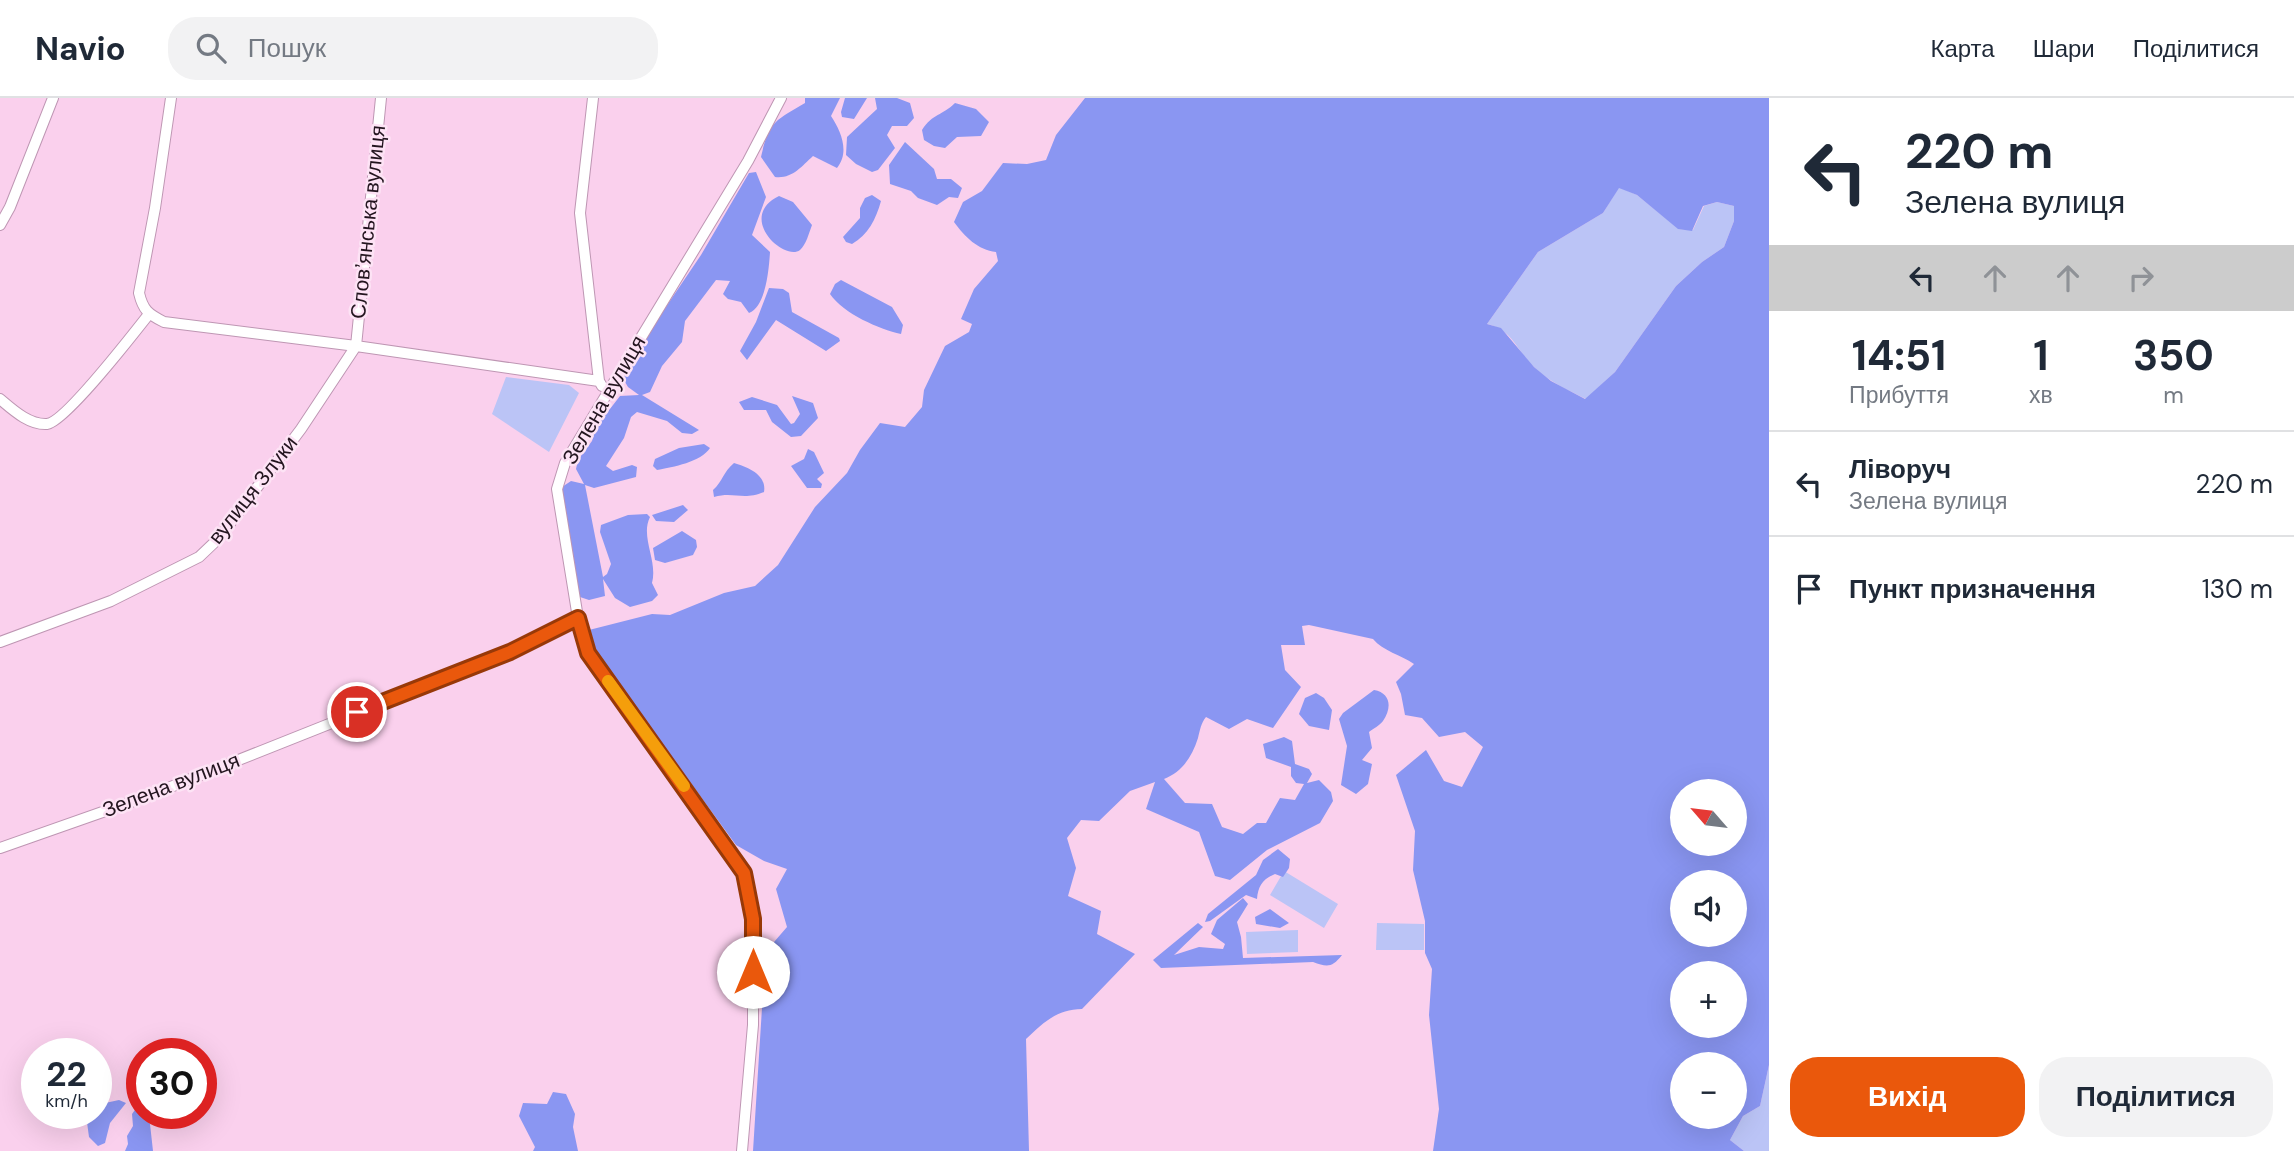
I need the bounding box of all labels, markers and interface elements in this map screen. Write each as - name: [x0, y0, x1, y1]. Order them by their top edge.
- search box: [168, 17, 658, 80]
- text: Navio: [35, 27, 126, 70]
- icon: search: [192, 29, 230, 67]
- text: Пошук: [248, 31, 326, 65]
- text: Карта: [1930, 33, 1995, 64]
- text: Шари: [2033, 33, 2095, 64]
- text: Поділитися: [2133, 33, 2259, 64]
- text: 220 m: [1905, 119, 2053, 183]
- street label: Словʼянська вулиця: [344, 124, 392, 320]
- icon: left: [1790, 126, 1881, 217]
- text: Зелена вулиця: [1905, 181, 2125, 223]
- icon: left: [1903, 259, 1941, 297]
- icon: ahead: [1976, 259, 2014, 297]
- icon: ahead: [2049, 259, 2087, 297]
- icon: right: [2122, 259, 2160, 297]
- text: 14:51: [1852, 328, 1946, 383]
- text: 1: [2033, 328, 2049, 383]
- text: 350: [2133, 328, 2214, 383]
- street label: Зелена вулиця: [556, 330, 652, 470]
- text: Прибуття: [1849, 380, 1949, 410]
- text: хв: [2029, 380, 2053, 410]
- text: m: [2163, 380, 2184, 410]
- street label: вулиця Злуки: [202, 430, 304, 550]
- text: Ліворуч: [1849, 452, 1951, 486]
- icon: left: [1790, 465, 1828, 503]
- text: 220 m: [2195, 467, 2273, 501]
- text: Зелена вулиця: [1849, 486, 2007, 516]
- icon: arrive: [1790, 570, 1828, 608]
- text: Пункт призначення: [1849, 572, 2096, 606]
- text: 130 m: [2202, 572, 2273, 606]
- pin: [327, 682, 387, 742]
- icon: arrive: [338, 693, 376, 731]
- street label: Зелена вулиця: [98, 746, 244, 824]
- north arrow: [1670, 779, 1746, 856]
- map controls: [1670, 779, 1747, 1129]
- button: sound: [1670, 870, 1747, 947]
- position arrow: [716, 935, 790, 1009]
- button: +: [1670, 961, 1747, 1038]
- speed limit sign: 30: [126, 1038, 217, 1129]
- text: 22: [46, 1051, 87, 1097]
- button: −: [1670, 1052, 1747, 1129]
- button: Вихід: [1790, 1057, 2025, 1137]
- button: Поділитися: [2039, 1057, 2273, 1137]
- text: km/h: [45, 1089, 88, 1113]

